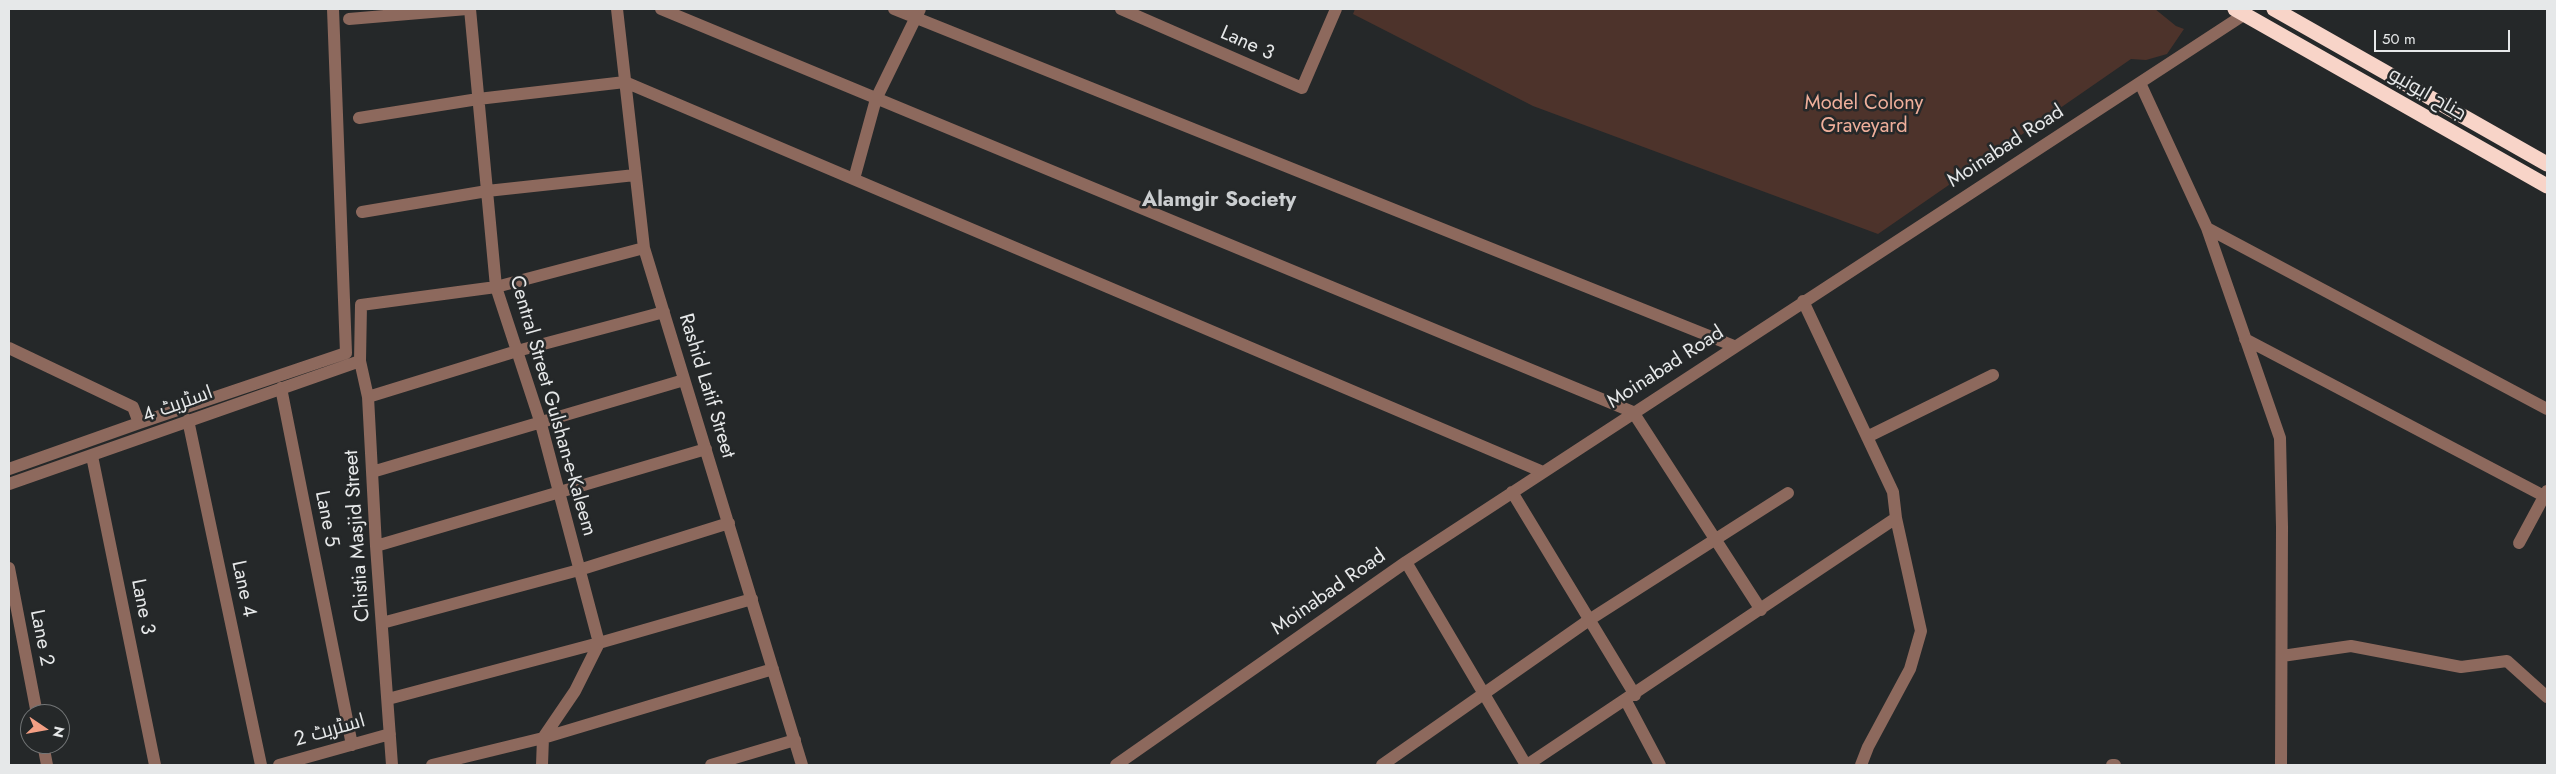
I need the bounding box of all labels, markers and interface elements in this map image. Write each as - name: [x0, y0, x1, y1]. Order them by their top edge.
- scale bar: [2376, 20, 2512, 52]
- street label: Lane 3: [1216, 22, 1278, 66]
- text: 50 m: [2382, 28, 2416, 50]
- street label: جناح ایونیو: [2384, 63, 2470, 127]
- park label: Model Colony Graveyard: [1805, 92, 1923, 139]
- street label: Moinabad Road: [1943, 100, 2069, 194]
- district label: Alamgir Society: [1142, 188, 1296, 214]
- street label: Central Street Gulshan-e-Kaleem: [503, 273, 601, 539]
- street label: Rashid Latif Street: [673, 311, 739, 461]
- street label: Moinabad Road: [1603, 321, 1729, 415]
- street label: اسٹریٹ 4: [140, 381, 216, 429]
- street label: Chistia Masjid Street: [340, 449, 376, 623]
- street label: Lane 5: [309, 489, 343, 549]
- street label: Moinabad Road: [1267, 545, 1391, 641]
- street label: Lane 4: [225, 559, 261, 619]
- street label: Lane 3: [125, 577, 159, 637]
- street label: Lane 2: [24, 608, 58, 668]
- north arrow: [20, 704, 70, 754]
- street label: اسٹریٹ 2: [292, 709, 368, 753]
- text: N: [48, 724, 70, 739]

